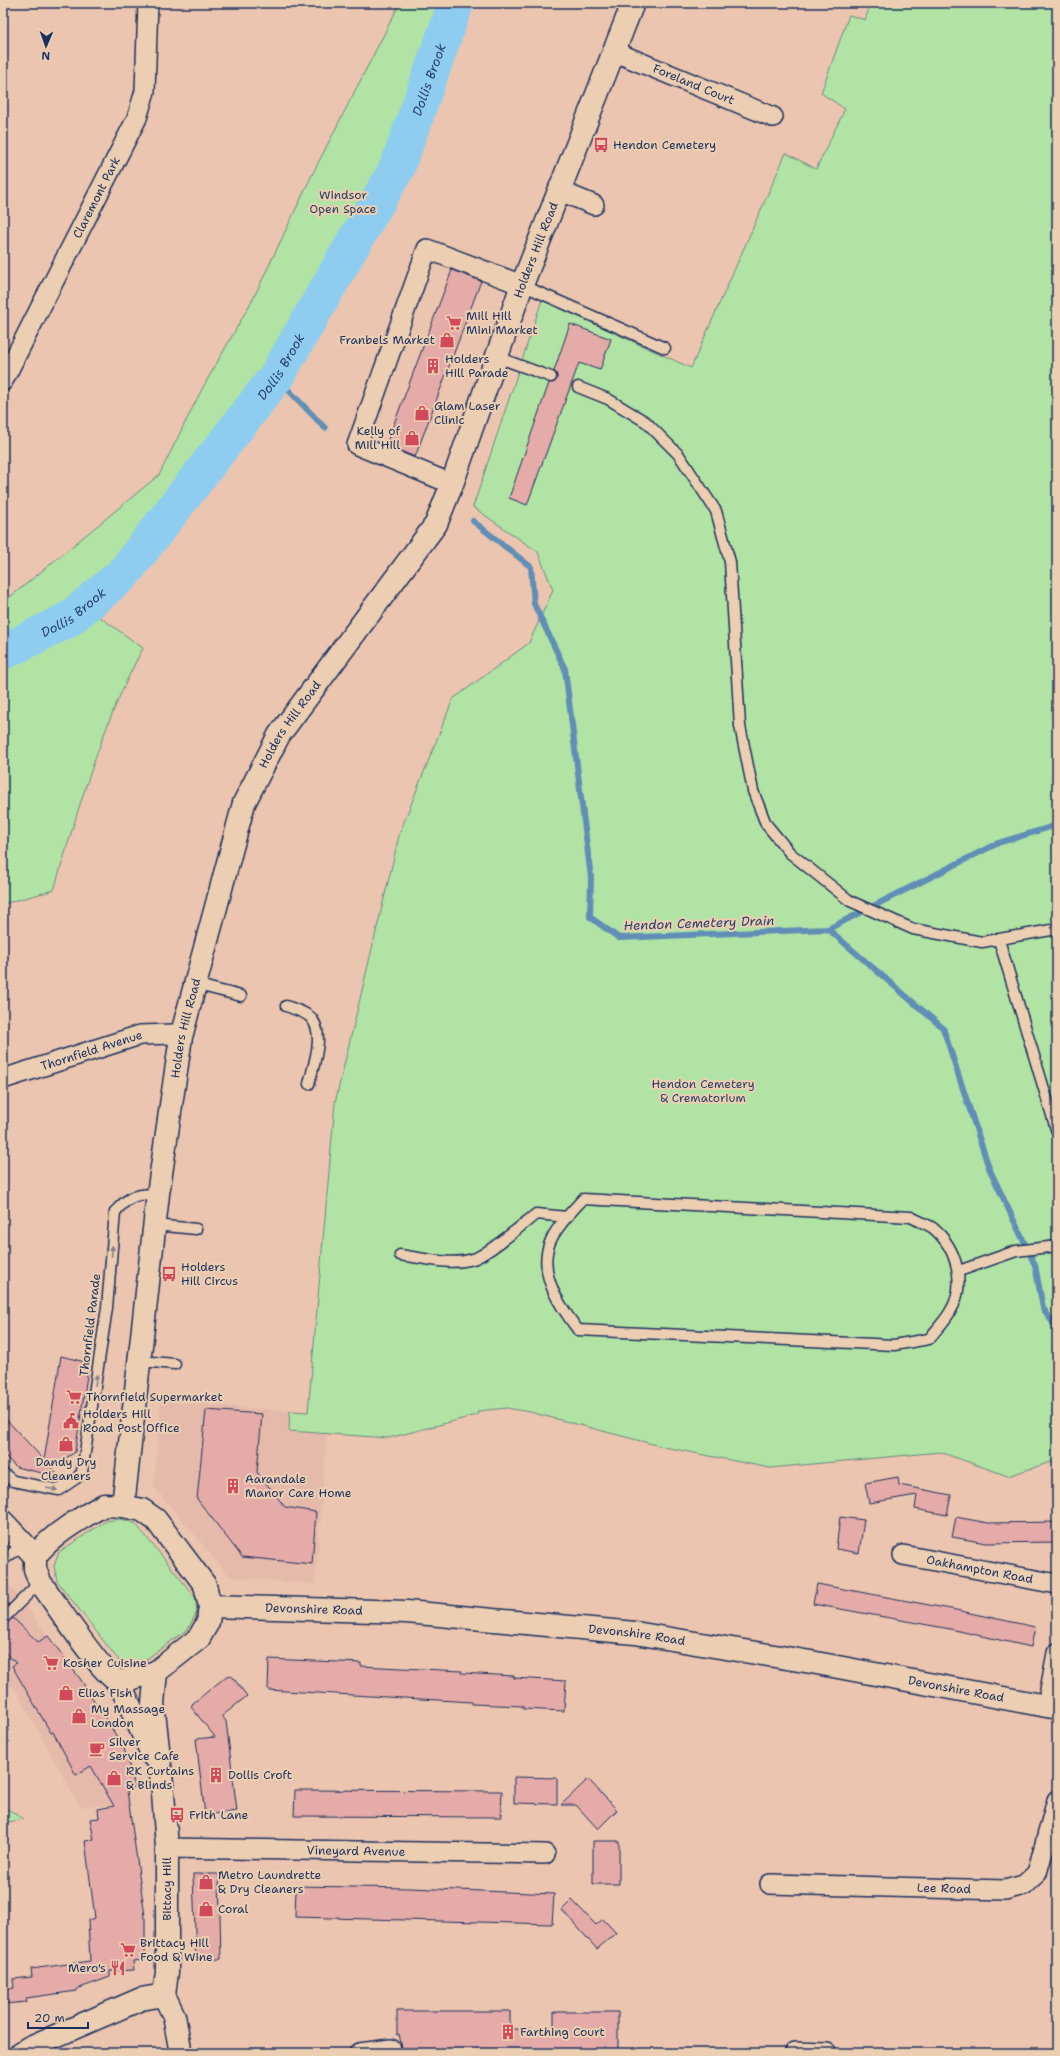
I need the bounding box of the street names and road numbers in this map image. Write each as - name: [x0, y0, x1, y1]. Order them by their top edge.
- street label: Foreland Court: [650, 60, 737, 108]
- street label: Claremont Park: [69, 154, 124, 241]
- street label: Holders Hill Road: [510, 199, 562, 300]
- street label: Holders Hill Road: [255, 677, 325, 771]
- street label: Holders Hill Road: [167, 976, 205, 1079]
- street label: Thornfield Avenue: [39, 1027, 145, 1074]
- street label: Thornfield Parade: [76, 1272, 104, 1377]
- street label: Oakhampton Road: [925, 1552, 1035, 1587]
- street label: Devonshire Road: [265, 1600, 363, 1619]
- street label: Devonshire Road: [588, 1621, 687, 1649]
- street label: Devonshire Road: [907, 1672, 1006, 1706]
- street label: Vineyard Avenue: [307, 1842, 406, 1860]
- street label: Bittacy Hill: [159, 1857, 175, 1921]
- street label: Lee Road: [917, 1880, 972, 1897]

